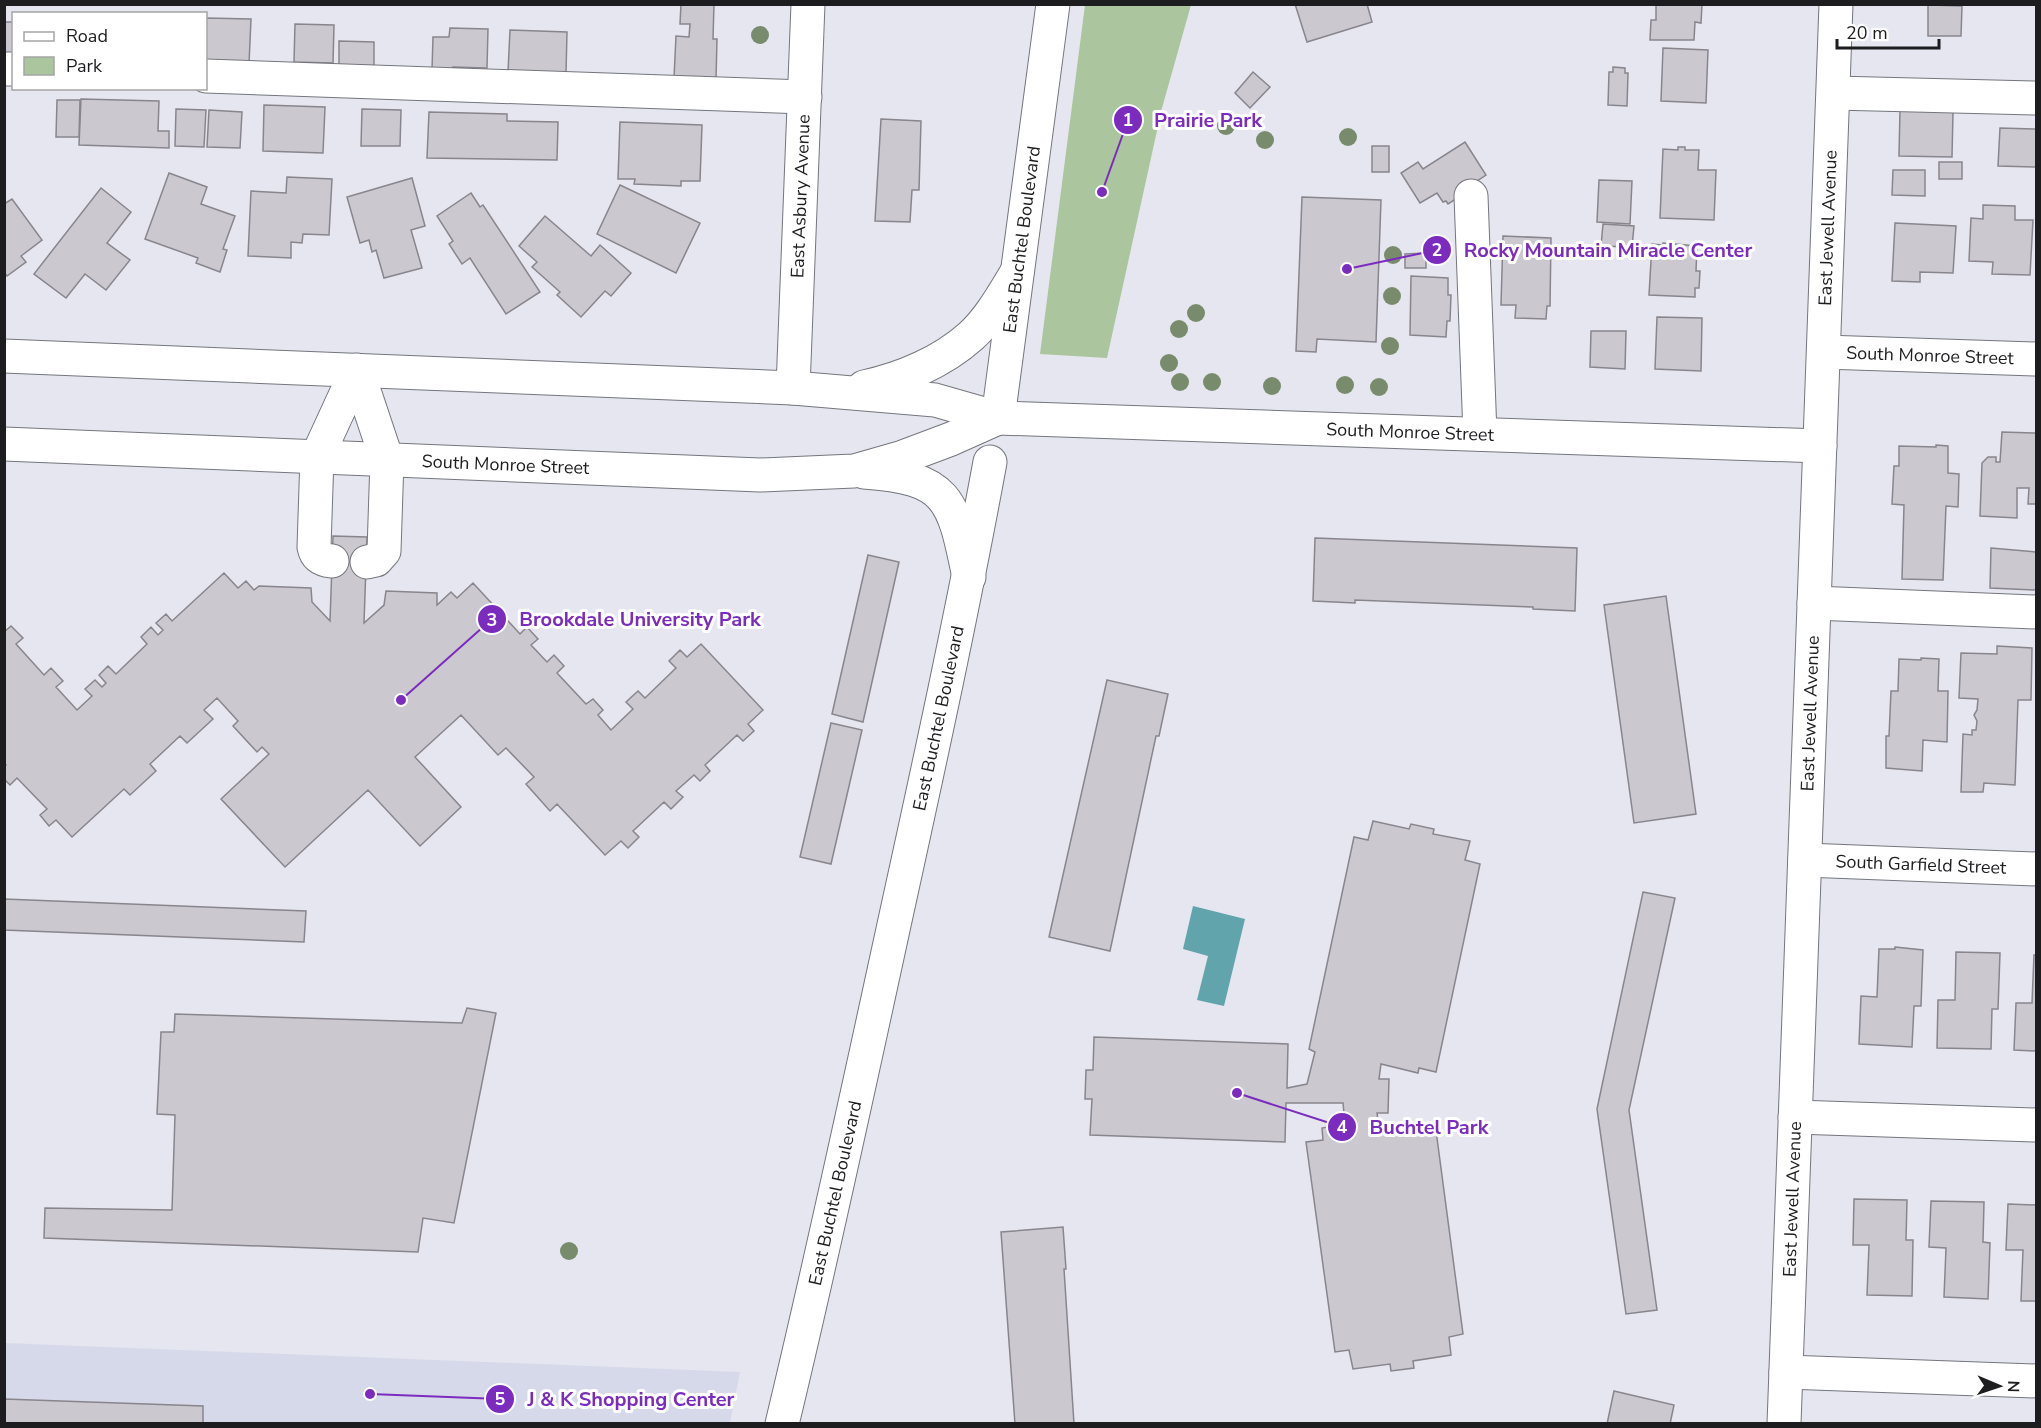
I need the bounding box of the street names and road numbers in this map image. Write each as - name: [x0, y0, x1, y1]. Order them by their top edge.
- street label: East Asbury Avenue: [785, 114, 816, 279]
- street label: East Buchtel Boulevard: [997, 145, 1046, 335]
- street label: East Jewell Avenue: [1813, 149, 1843, 306]
- street label: South Monroe Street: [1846, 341, 2015, 370]
- street label: South Monroe Street: [1326, 417, 1495, 447]
- street label: South Monroe Street: [421, 449, 591, 480]
- street label: East Buchtel Boulevard: [907, 624, 970, 813]
- street label: East Jewell Avenue: [1795, 635, 1825, 792]
- street label: South Garfield Street: [1835, 849, 2008, 880]
- street label: East Buchtel Boulevard: [803, 1098, 867, 1288]
- street label: East Jewell Avenue: [1777, 1121, 1807, 1278]

